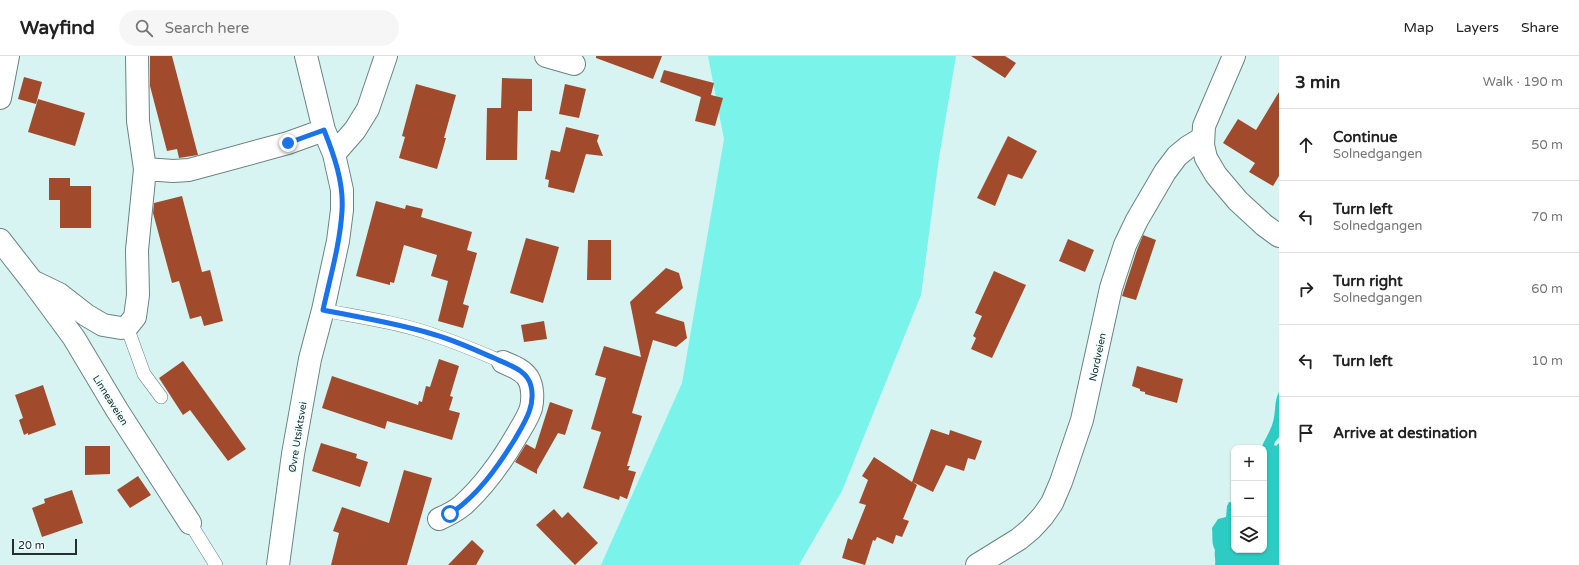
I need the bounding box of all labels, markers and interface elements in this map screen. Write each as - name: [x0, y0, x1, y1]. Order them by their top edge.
- search box: [119, 10, 399, 46]
- text: Wayfind: [20, 17, 95, 39]
- icon: search: [133, 17, 155, 39]
- text: Search here: [165, 19, 249, 37]
- text: Map: [1404, 19, 1434, 36]
- text: Layers: [1456, 19, 1499, 36]
- text: Share: [1521, 19, 1559, 36]
- text: 3 min: [1295, 72, 1340, 93]
- text: Walk · 190 m: [1483, 74, 1563, 90]
- text: Continue: [1333, 128, 1397, 146]
- route end: [279, 134, 297, 152]
- icon: ahead: [1295, 134, 1317, 156]
- text: 50 m: [1531, 137, 1563, 153]
- text: Solnedgangen: [1333, 146, 1423, 162]
- text: Turn left: [1333, 200, 1393, 218]
- icon: left: [1295, 206, 1317, 228]
- text: 70 m: [1531, 209, 1563, 225]
- text: Solnedgangen: [1333, 218, 1423, 234]
- text: Turn right: [1333, 272, 1403, 290]
- icon: right: [1295, 278, 1317, 300]
- text: 60 m: [1531, 281, 1563, 297]
- text: Solnedgangen: [1333, 290, 1423, 306]
- street label: Nordveien: [1087, 332, 1109, 382]
- icon: left: [1295, 350, 1317, 372]
- text: Turn left: [1333, 352, 1393, 370]
- text: 10 m: [1531, 353, 1563, 369]
- street label: Linneaveien: [90, 373, 130, 428]
- street label: Øvre Utsiktsvei: [286, 401, 309, 473]
- icon: arrive: [1295, 422, 1317, 444]
- text: Arrive at destination: [1333, 424, 1477, 442]
- map controls: [1231, 445, 1267, 553]
- button: +: [1231, 445, 1267, 481]
- button: −: [1231, 481, 1267, 517]
- route start: [441, 505, 459, 523]
- button: layers: [1231, 517, 1267, 553]
- scale bar: [12, 537, 77, 556]
- text: 20 m: [18, 539, 45, 552]

